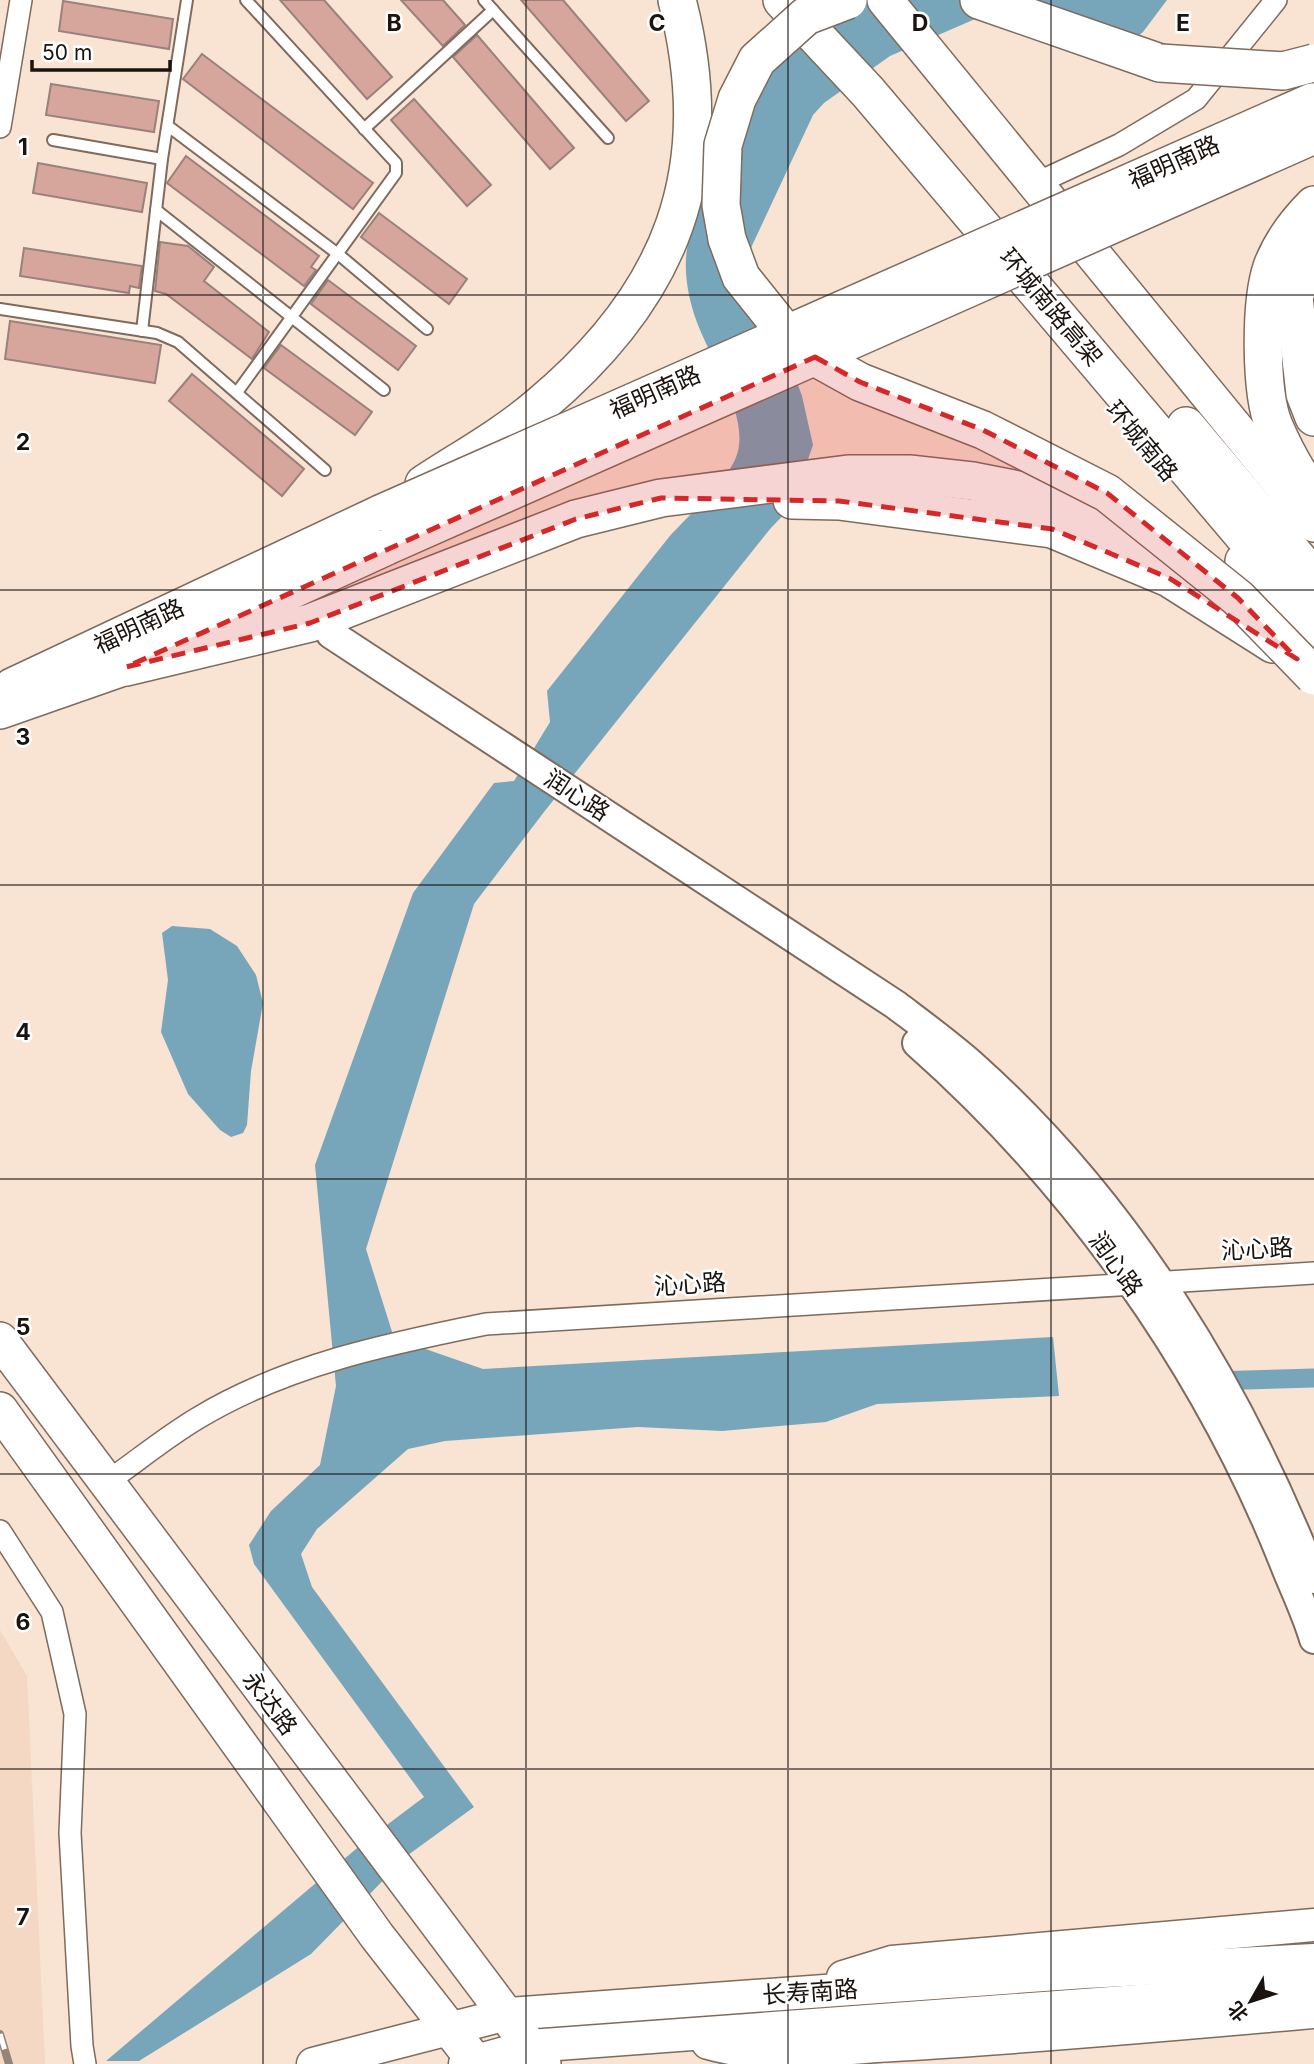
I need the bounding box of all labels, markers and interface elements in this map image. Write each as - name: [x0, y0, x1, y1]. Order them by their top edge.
- text: B: [386, 9, 402, 37]
- text: C: [648, 9, 666, 37]
- text: D: [912, 9, 928, 37]
- text: E: [1176, 9, 1190, 37]
- scale bar: [32, 28, 170, 72]
- text: 50 m: [42, 40, 92, 65]
- street label: 福明南路: [1124, 129, 1224, 195]
- text: 1: [18, 133, 28, 161]
- street label: 环城南路高架: [994, 243, 1108, 371]
- street label: 福明南路: [605, 359, 705, 425]
- street label: 环城南路: [1100, 395, 1184, 487]
- text: 2: [16, 428, 30, 456]
- street label: 福明南路: [89, 593, 189, 659]
- text: 3: [16, 723, 30, 751]
- street label: 润心路: [539, 763, 615, 827]
- text: 4: [15, 1018, 31, 1046]
- street label: 润心路: [1083, 1226, 1149, 1302]
- street label: 沁心路: [1220, 1233, 1294, 1265]
- street label: 沁心路: [653, 1267, 727, 1301]
- text: 5: [16, 1313, 30, 1341]
- text: 6: [16, 1608, 30, 1636]
- street label: 永达路: [237, 1666, 303, 1740]
- text: 7: [16, 1903, 30, 1931]
- north arrow: [1216, 1966, 1286, 2036]
- street label: 长寿南路: [761, 1974, 859, 2010]
- text: 北: [1223, 1997, 1253, 2026]

